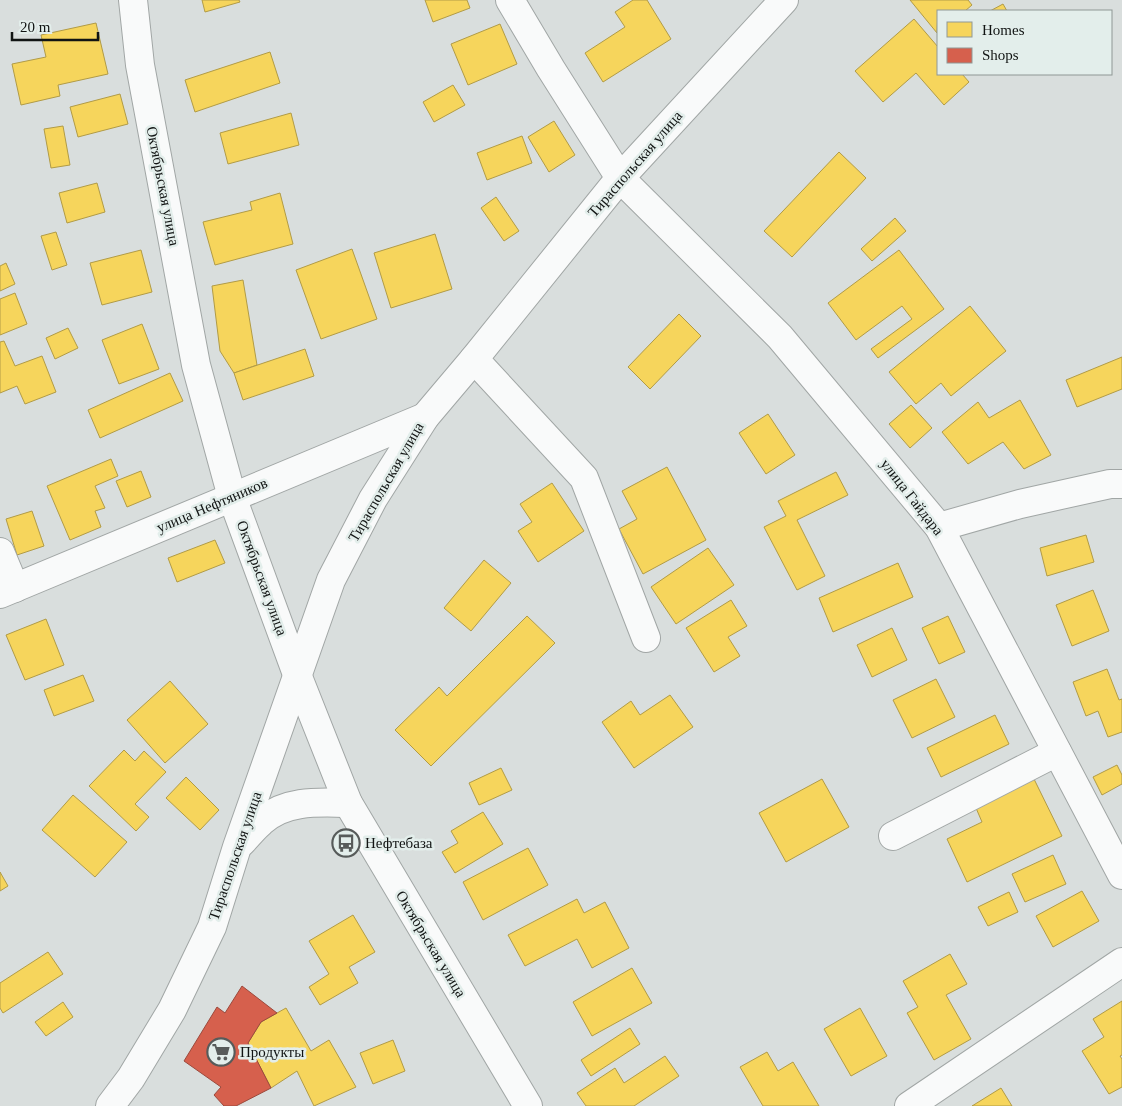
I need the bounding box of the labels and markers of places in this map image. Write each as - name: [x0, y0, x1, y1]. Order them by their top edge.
- bus stop icon: Нефтебаза: [331, 828, 361, 858]
- place label: Нефтебаза: [365, 835, 433, 851]
- supermarket icon: Продукты: [206, 1037, 236, 1067]
- place label: Продукты: [240, 1044, 304, 1060]

